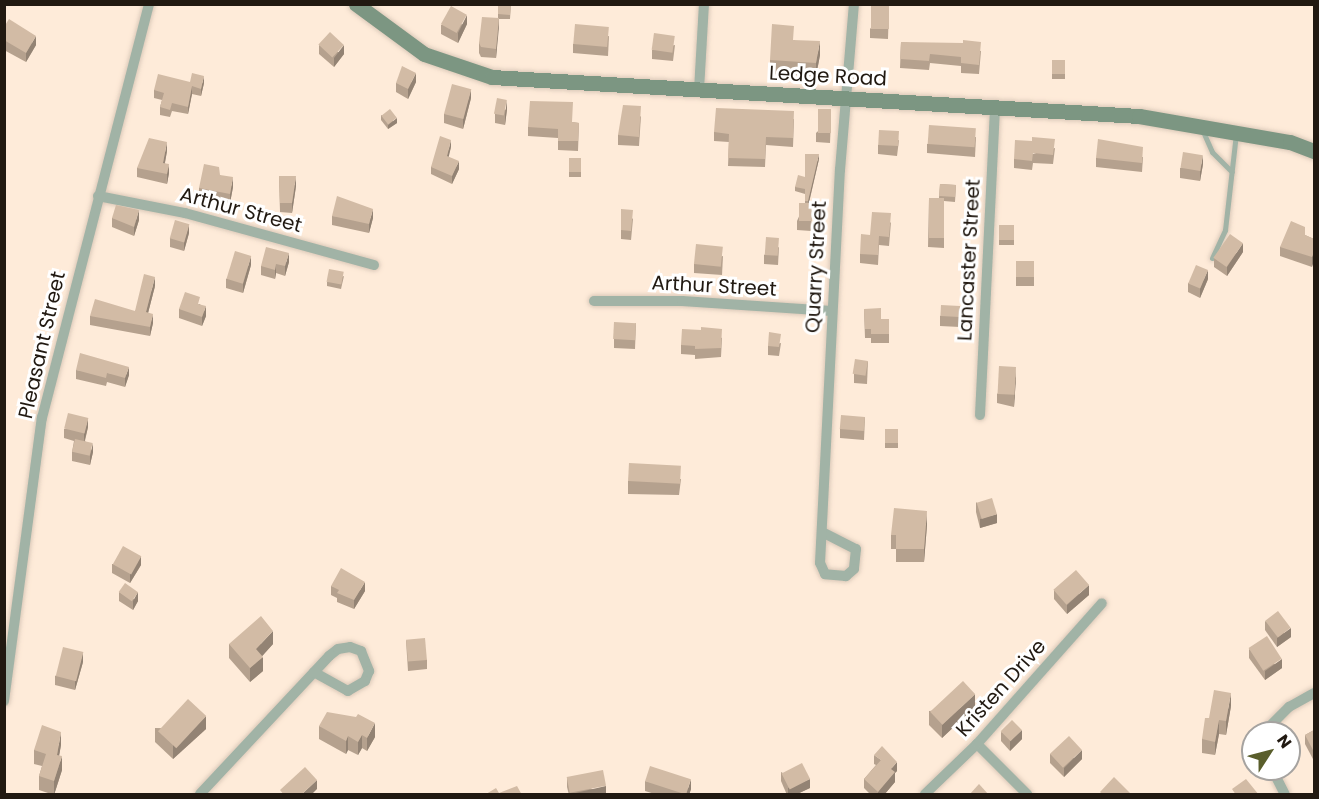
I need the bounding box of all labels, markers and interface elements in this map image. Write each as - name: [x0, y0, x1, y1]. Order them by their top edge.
- street label: Ledge Road: [769, 61, 887, 91]
- street label: Lancaster Street: [953, 178, 985, 342]
- street label: Arthur Street: [177, 182, 305, 238]
- street label: Quarry Street: [801, 200, 831, 334]
- street label: Pleasant Street: [13, 269, 71, 421]
- street label: Arthur Street: [651, 271, 777, 301]
- street label: Kristen Drive: [951, 634, 1051, 742]
- north arrow: [1241, 721, 1301, 781]
- text: N: [1272, 730, 1297, 753]

